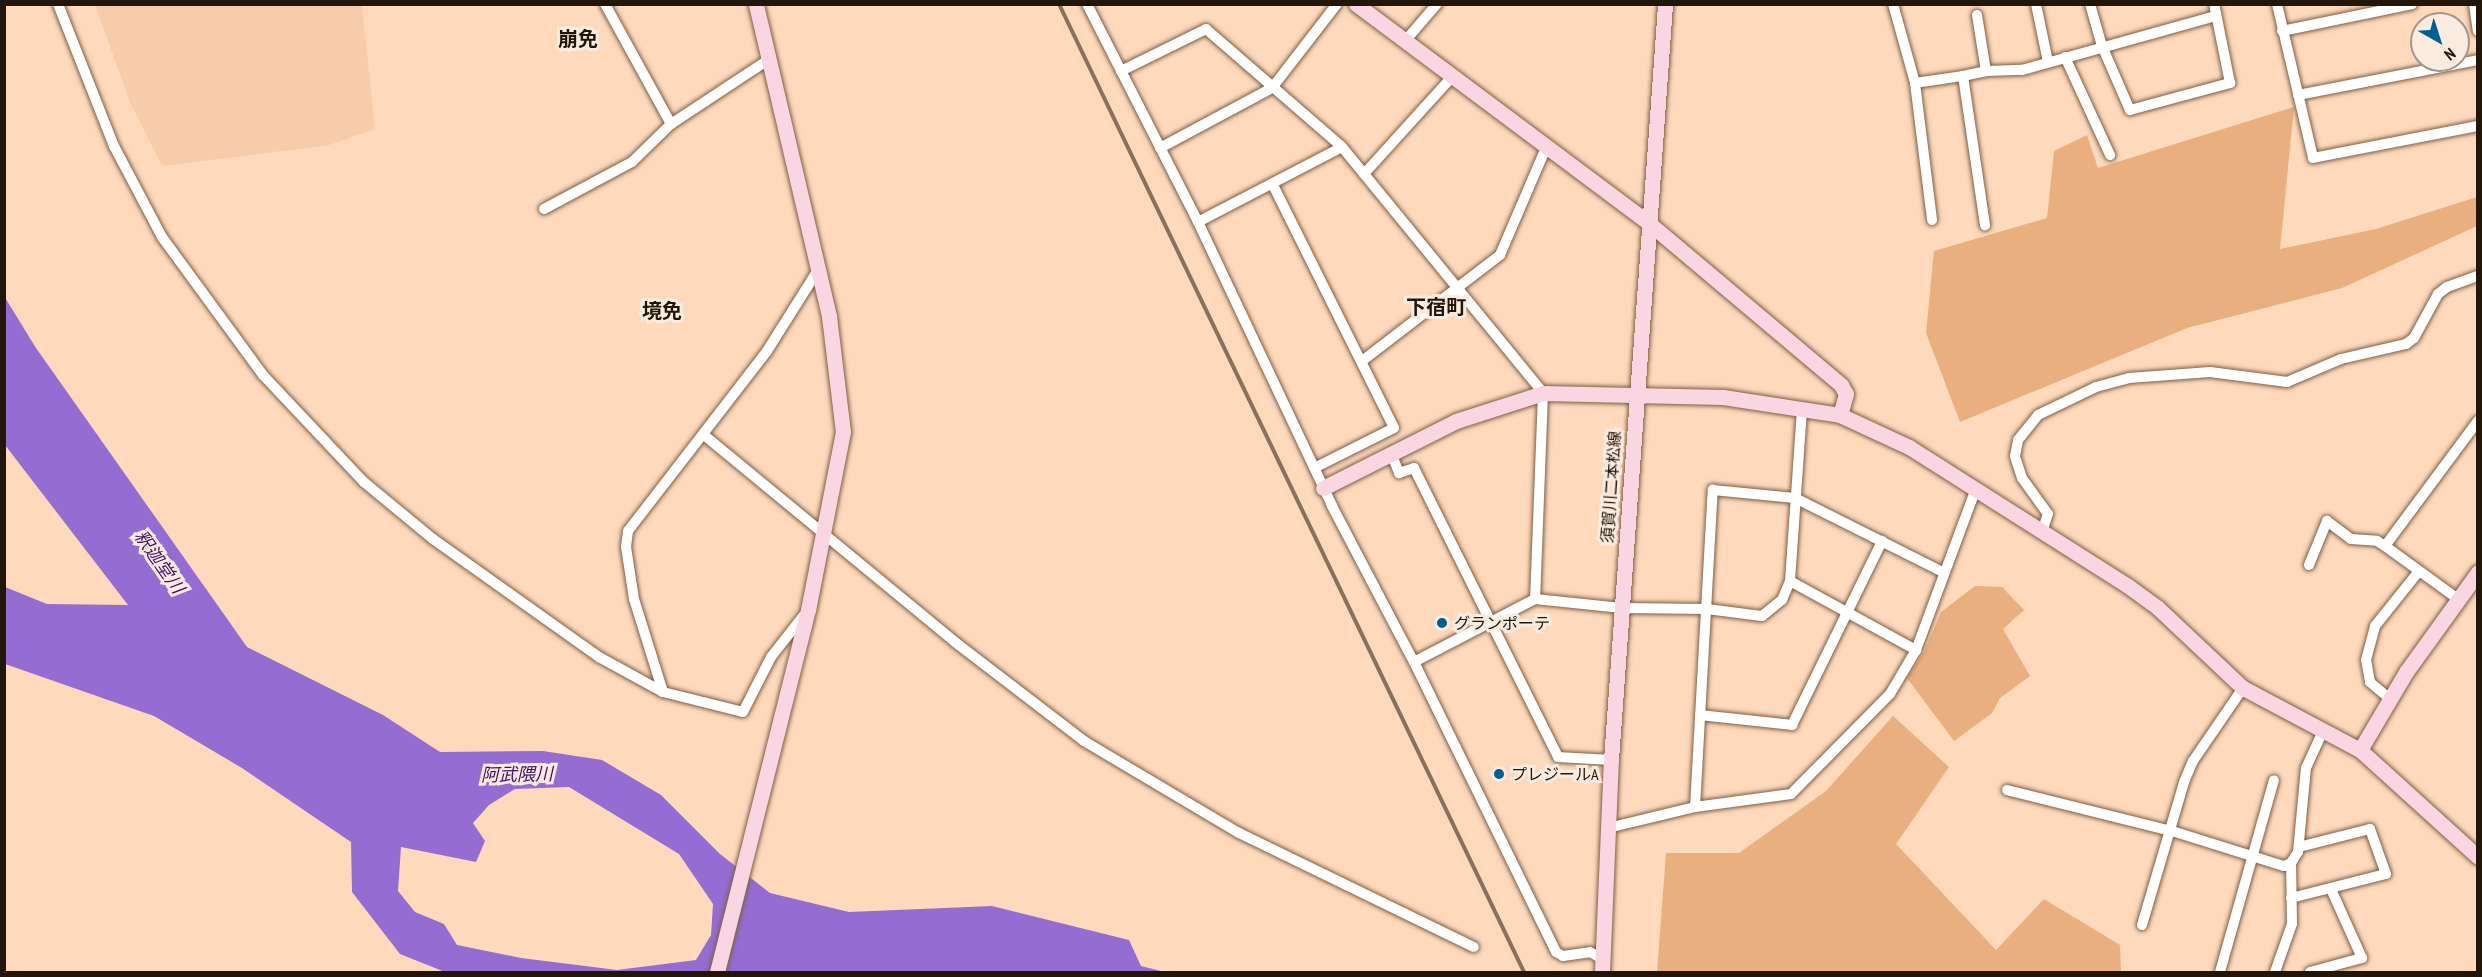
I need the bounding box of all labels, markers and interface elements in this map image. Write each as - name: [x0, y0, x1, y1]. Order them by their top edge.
- north arrow: [2410, 12, 2470, 72]
- district label: 崩免: [558, 27, 598, 51]
- text: N: [2440, 44, 2460, 65]
- district label: 下宿町: [1406, 295, 1466, 319]
- district label: 境免: [642, 299, 682, 323]
- street label: 須賀川二本松線: [1598, 430, 1624, 544]
- water label: 釈迦堂川: [130, 526, 188, 598]
- place label: グランポーテ: [1454, 613, 1550, 633]
- marker: グランポーテ: [1435, 616, 1449, 630]
- water label: 阿武隈川: [481, 764, 553, 786]
- place label: プレジールA: [1511, 764, 1599, 784]
- marker: プレジールA: [1492, 767, 1506, 781]

